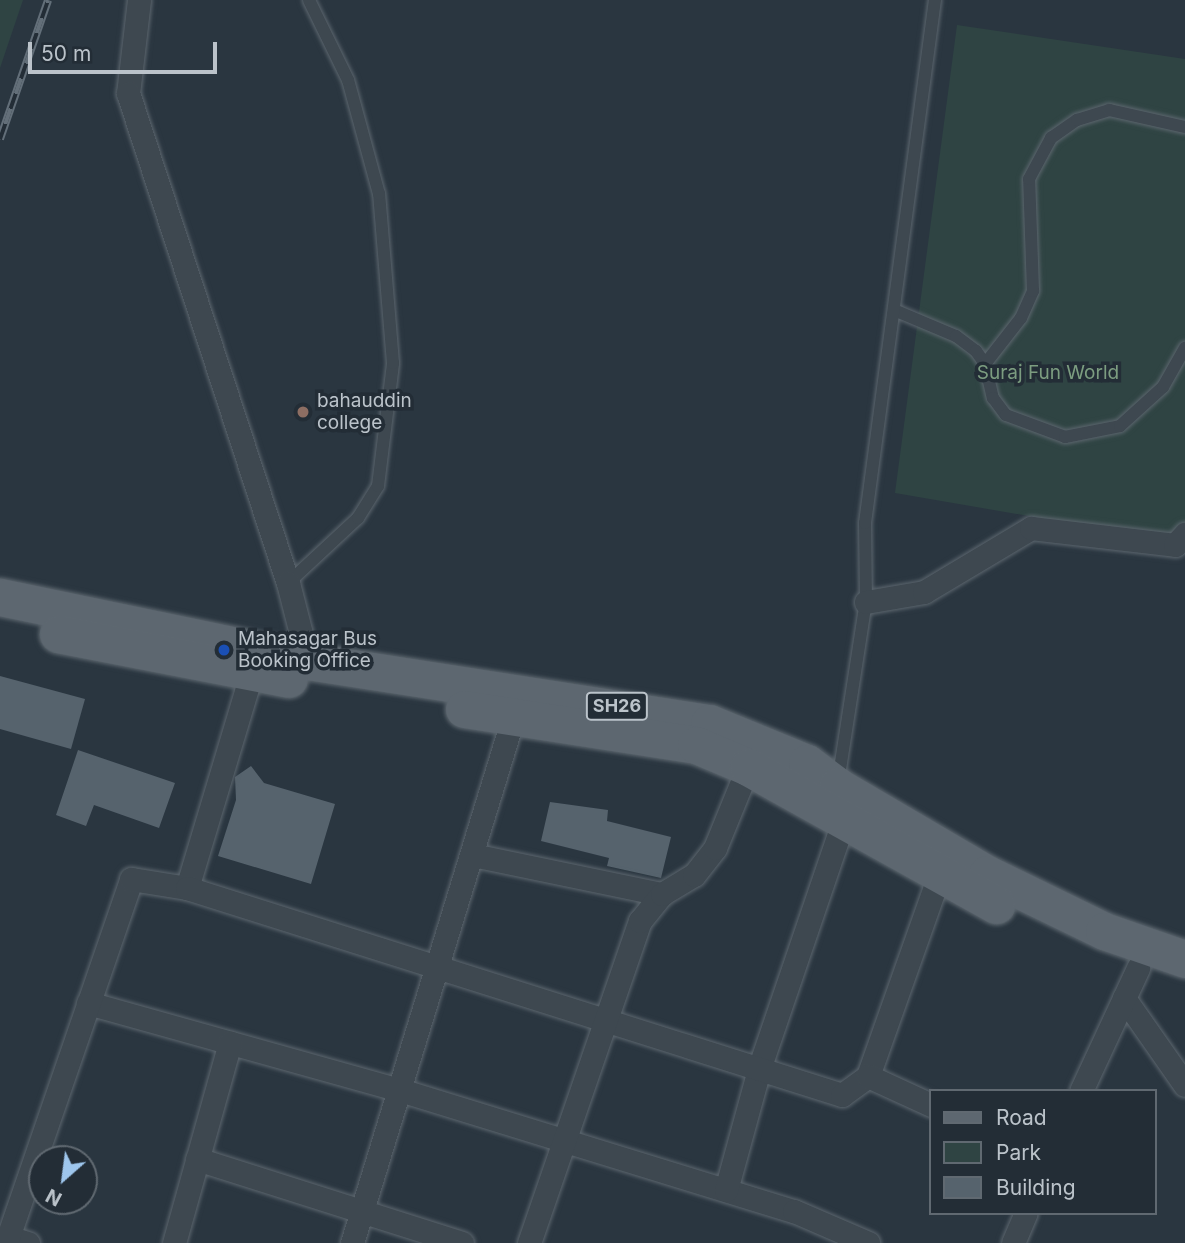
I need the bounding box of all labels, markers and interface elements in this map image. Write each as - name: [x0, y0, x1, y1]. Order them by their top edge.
- scale bar: [32, 28, 220, 72]
- text: 50 m: [41, 41, 91, 66]
- park label: Suraj Fun World: [977, 362, 1119, 384]
- place label: bahauddin college: [317, 390, 412, 434]
- marker: bahauddin college: [295, 404, 311, 420]
- place label: Mahasagar Bus Booking Office: [238, 628, 377, 672]
- marker: Mahasagar Bus Booking Office: [216, 642, 232, 658]
- road number: SH26: [586, 692, 648, 720]
- legend: [930, 1089, 1157, 1215]
- text: Road: [996, 1105, 1047, 1130]
- text: Park: [996, 1140, 1041, 1165]
- north arrow: [28, 1145, 98, 1215]
- text: Building: [996, 1175, 1076, 1200]
- text: N: [42, 1184, 66, 1211]

